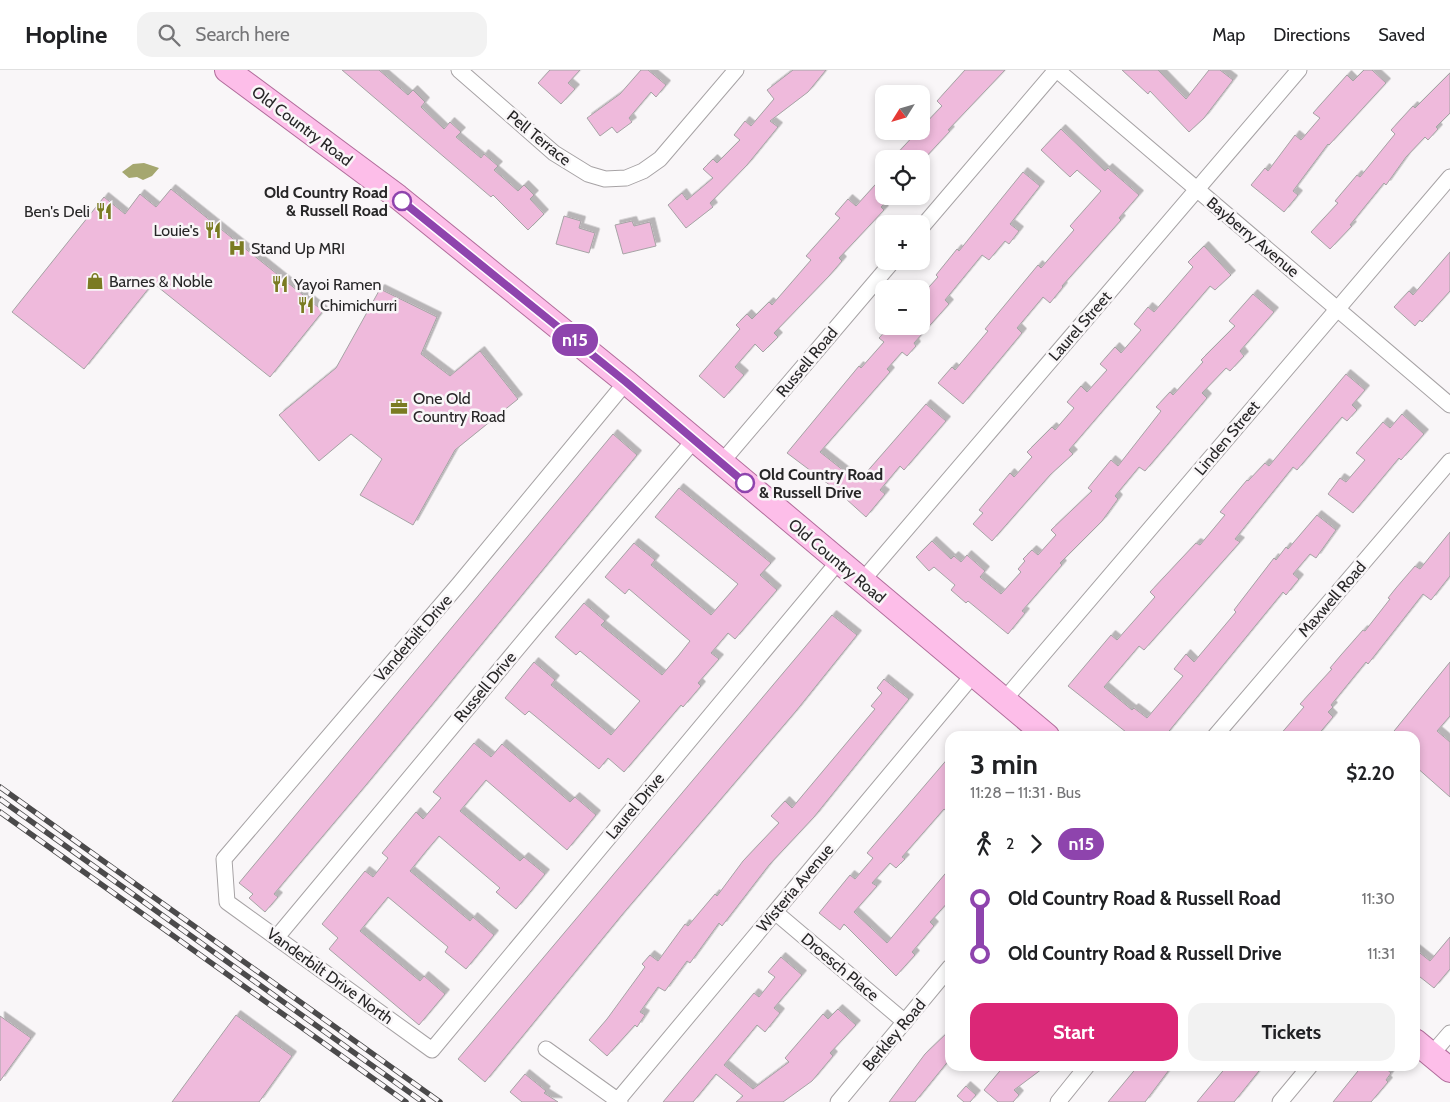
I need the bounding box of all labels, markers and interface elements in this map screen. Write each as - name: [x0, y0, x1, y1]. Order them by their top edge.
- search box: [137, 12, 487, 57]
- text: Hopline: [25, 20, 107, 49]
- icon: search: [155, 21, 183, 49]
- text: Search here: [195, 23, 290, 46]
- text: Map: [1212, 24, 1245, 46]
- text: Directions: [1273, 24, 1350, 46]
- text: Saved: [1378, 24, 1425, 46]
- street label: Old Country Road: [248, 82, 356, 170]
- north arrow: [875, 85, 930, 140]
- map controls: [875, 85, 930, 335]
- street label: Pell Terrace: [503, 106, 575, 170]
- button: locate: [875, 150, 930, 205]
- place label: Old Country Road & Russell Road: [264, 183, 388, 220]
- marker: Old Country Road & Russell Road: [392, 191, 412, 211]
- street label: Bayberry Avenue: [1203, 193, 1303, 281]
- restaurant icon: Ben's Deli: [94, 201, 114, 221]
- place label: Ben's Deli: [24, 202, 90, 221]
- button: +: [875, 215, 930, 270]
- restaurant icon: Louie's: [203, 220, 223, 240]
- place label: Louie's: [153, 221, 199, 240]
- hospital icon: Stand Up MRI: [227, 238, 247, 258]
- place label: Stand Up MRI: [251, 239, 345, 258]
- shop icon: Barnes & Noble: [85, 271, 105, 291]
- place label: Barnes & Noble: [109, 272, 213, 291]
- restaurant icon: Yayoi Ramen: [270, 274, 290, 294]
- place label: Yayoi Ramen: [293, 275, 382, 294]
- button: −: [875, 280, 930, 335]
- street label: Laurel Street: [1045, 287, 1116, 365]
- restaurant icon: Chimichurri: [296, 295, 316, 315]
- place label: Chimichurri: [320, 296, 397, 315]
- street label: Russell Road: [772, 323, 842, 401]
- line badge: n15: [546, 324, 604, 356]
- text: n15: [562, 329, 588, 351]
- place label: One Old Country Road: [413, 389, 505, 426]
- office icon: One Old Country Road: [389, 397, 409, 417]
- street label: Linden Street: [1190, 397, 1264, 479]
- place label: Old Country Road & Russell Drive: [759, 465, 883, 502]
- marker: Old Country Road & Russell Drive: [735, 473, 755, 493]
- street label: Old Country Road: [785, 515, 889, 607]
- street label: Maxwell Road: [1294, 557, 1370, 641]
- street label: Vanderbilt Drive: [370, 591, 456, 685]
- street label: Russell Drive: [450, 648, 520, 726]
- text: 3 min: [970, 747, 1038, 781]
- text: $2.20: [1346, 762, 1395, 785]
- street label: Laurel Drive: [602, 769, 668, 843]
- text: 11:28 – 11:31 · Bus: [970, 783, 1081, 802]
- icon: walk: [970, 830, 998, 858]
- icon: forward: [1022, 830, 1050, 858]
- text: n15: [1068, 833, 1094, 855]
- text: 2: [1006, 834, 1014, 853]
- street label: Wisteria Avenue: [753, 840, 837, 936]
- text: Old Country Road & Russell Road: [1008, 887, 1281, 910]
- text: 11:30: [1361, 889, 1395, 908]
- street label: Vanderbilt Drive North: [263, 924, 397, 1028]
- street label: Droesch Place: [797, 929, 883, 1005]
- text: Old Country Road & Russell Drive: [1008, 942, 1282, 965]
- text: 11:31: [1367, 944, 1395, 963]
- street label: Berkley Road: [858, 995, 930, 1075]
- button: Start: [970, 1003, 1178, 1061]
- button: Tickets: [1188, 1003, 1395, 1061]

